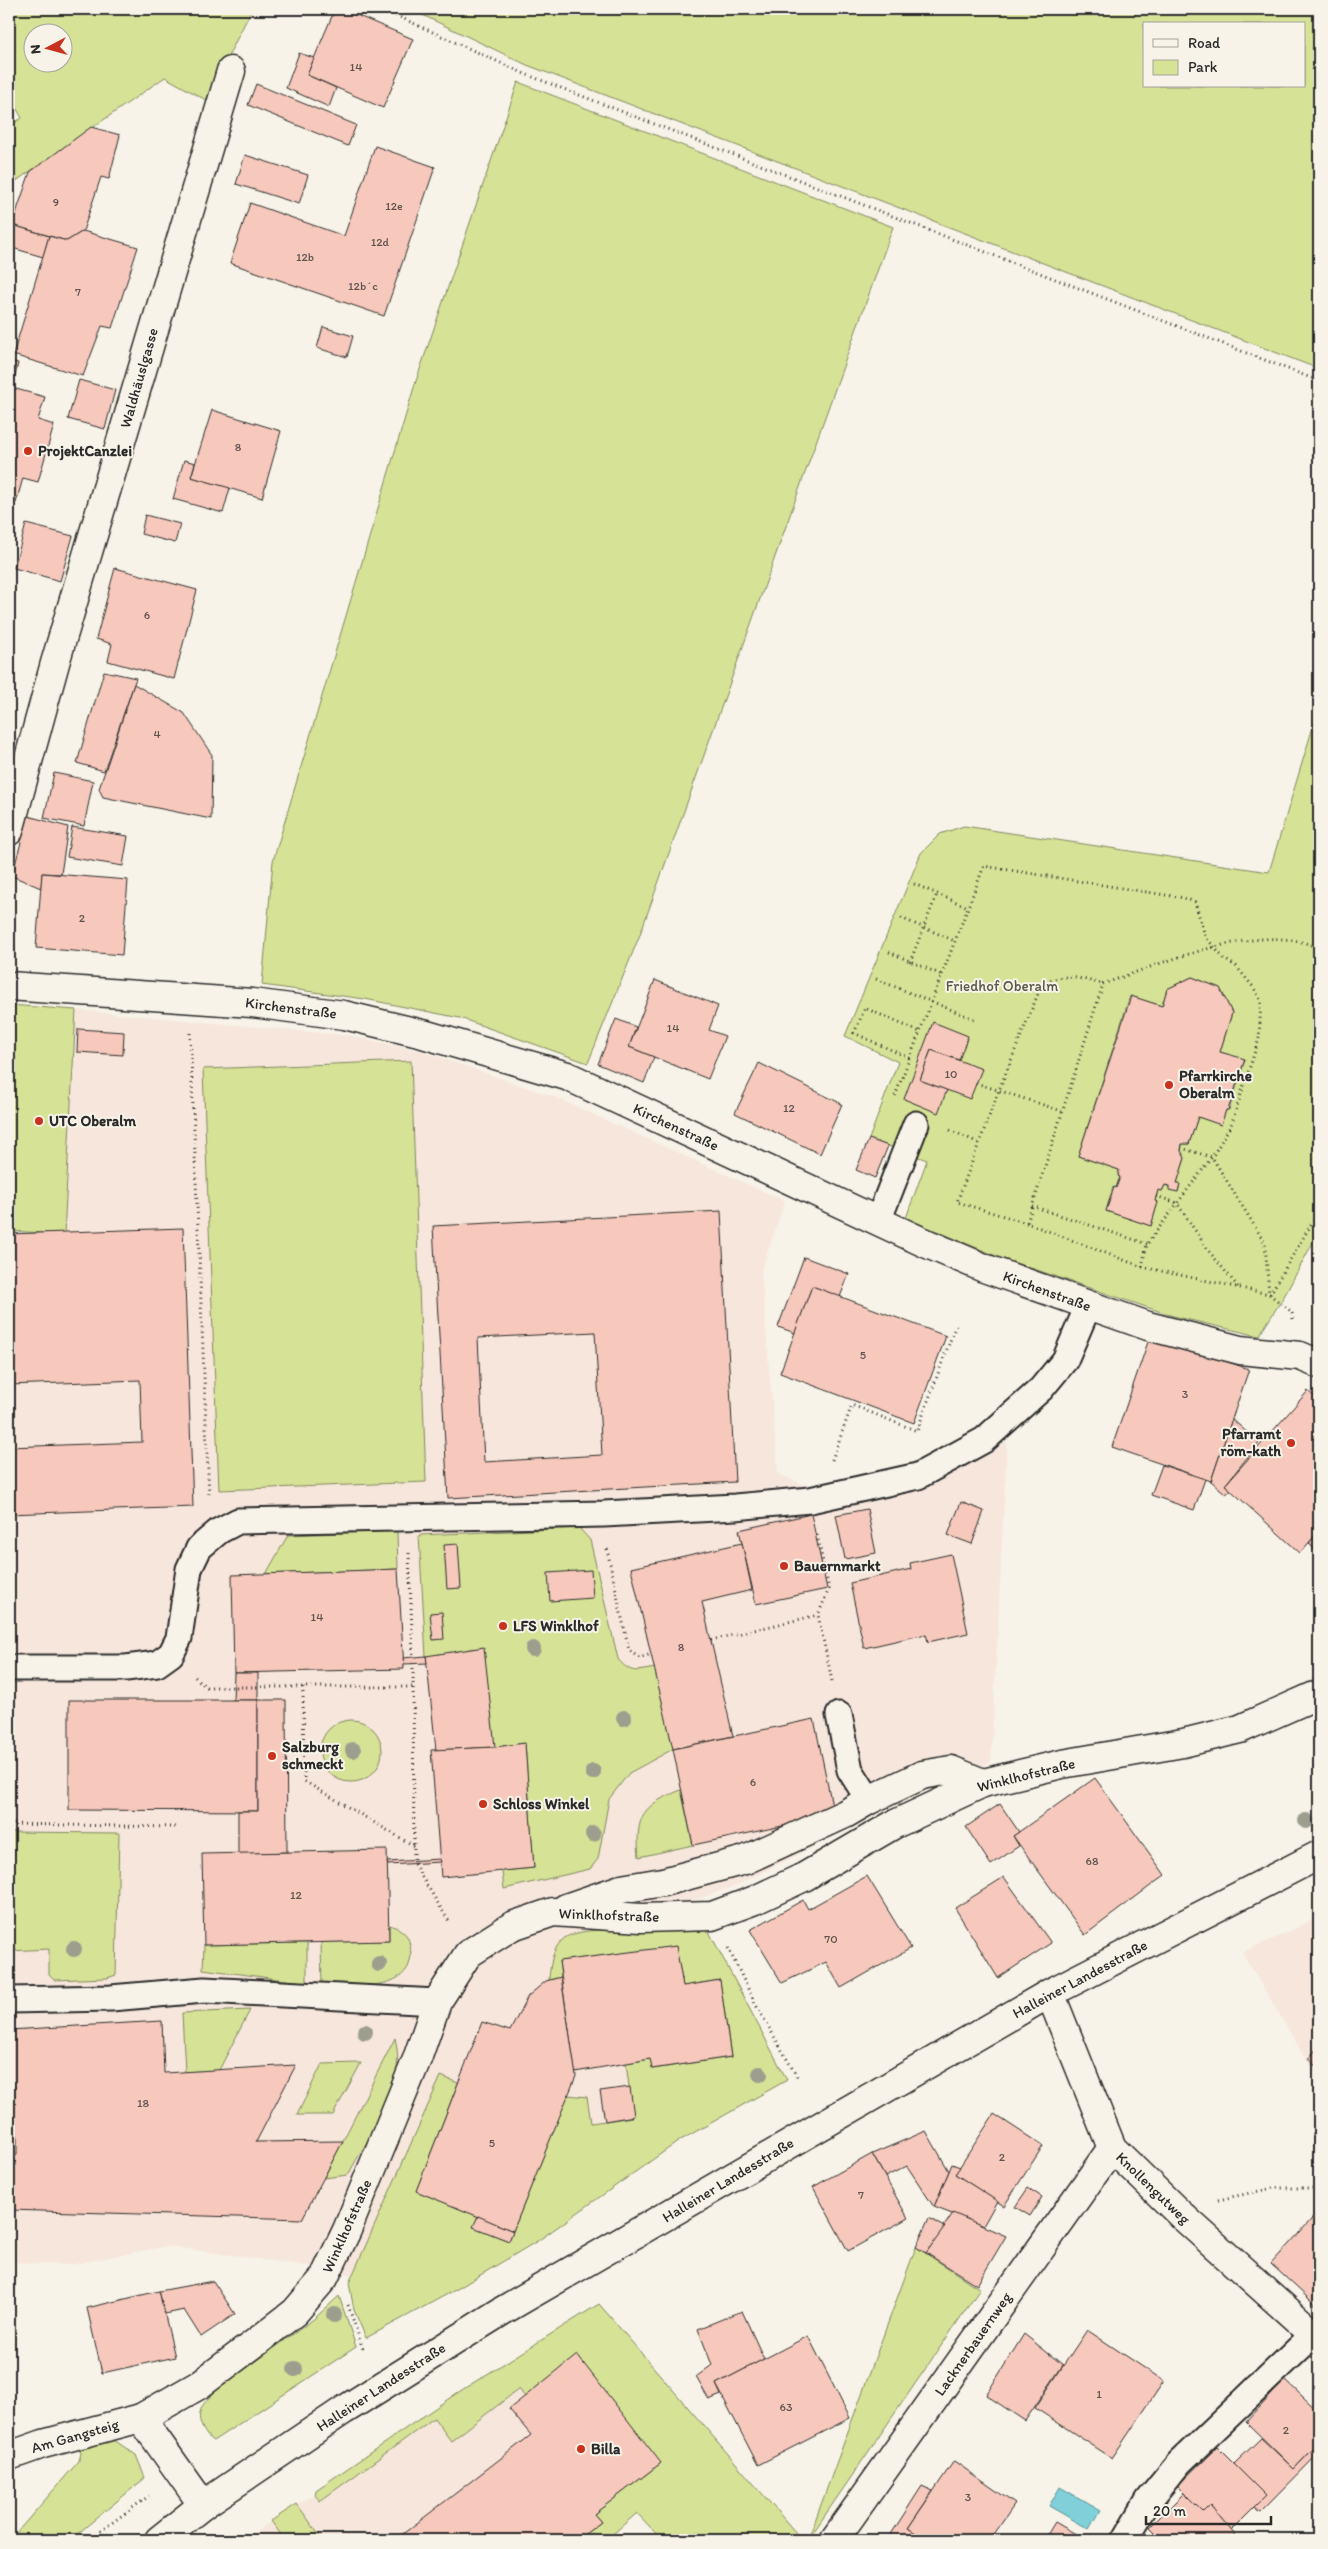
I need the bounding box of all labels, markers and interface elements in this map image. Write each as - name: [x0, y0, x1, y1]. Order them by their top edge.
- north arrow: [22, 22, 72, 72]
- legend: [1143, 22, 1306, 88]
- text: Road: [1188, 34, 1221, 52]
- text: N: [27, 44, 45, 55]
- text: Park: [1188, 58, 1218, 76]
- house number: 14: [350, 60, 362, 74]
- house number: 9: [53, 195, 59, 209]
- house number: 12e: [385, 199, 403, 213]
- house number: 12d: [371, 235, 390, 249]
- house number: 12b: [296, 250, 314, 264]
- house number: 12b´c: [348, 279, 378, 293]
- house number: 7: [75, 285, 81, 299]
- street label: Waldhäuslgasse: [116, 326, 162, 430]
- house number: 8: [235, 440, 242, 454]
- place label: ProjektCanzlei: [38, 442, 132, 461]
- marker: ProjektCanzlei: [22, 445, 34, 457]
- house number: 6: [144, 608, 150, 622]
- house number: 4: [153, 727, 161, 741]
- house number: 2: [79, 911, 86, 925]
- park label: Friedhof Oberalm: [946, 977, 1058, 995]
- street label: Kirchenstraße: [244, 993, 338, 1023]
- house number: 14: [667, 1021, 679, 1035]
- house number: 10: [945, 1067, 957, 1081]
- place label: Pfarrkirche Oberalm: [1179, 1067, 1252, 1102]
- marker: Pfarrkirche Oberalm: [1163, 1079, 1175, 1091]
- street label: Kirchenstraße: [630, 1099, 722, 1155]
- house number: 12: [783, 1101, 796, 1115]
- place label: UTC Oberalm: [49, 1112, 136, 1130]
- marker: UTC Oberalm: [33, 1115, 45, 1127]
- street label: Kirchenstraße: [1001, 1267, 1093, 1315]
- house number: 5: [860, 1348, 866, 1362]
- house number: 3: [1182, 1387, 1189, 1401]
- place label: Pfarramt röm-kath: [1220, 1425, 1281, 1460]
- marker: Pfarramt röm-kath: [1285, 1437, 1297, 1449]
- place label: Bauernmarkt: [794, 1557, 881, 1575]
- marker: Bauernmarkt: [778, 1560, 790, 1572]
- house number: 14: [311, 1610, 323, 1624]
- place label: LFS Winklhof: [513, 1617, 599, 1635]
- marker: LFS Winklhof: [497, 1620, 509, 1632]
- house number: 8: [678, 1640, 685, 1654]
- place label: Salzburg schmeckt: [282, 1738, 344, 1773]
- marker: Salzburg schmeckt: [266, 1750, 278, 1762]
- street label: Winklhofstraße: [975, 1754, 1077, 1796]
- house number: 6: [750, 1775, 756, 1789]
- place label: Schloss Winkel: [493, 1795, 590, 1813]
- marker: Schloss Winkel: [477, 1798, 489, 1810]
- house number: 68: [1086, 1854, 1099, 1868]
- house number: 12: [290, 1888, 303, 1902]
- street label: Winklhofstraße: [558, 1904, 660, 1926]
- house number: 70: [824, 1932, 838, 1946]
- street label: Halleiner Landesstraße: [1010, 1936, 1150, 2022]
- house number: 18: [137, 2096, 149, 2110]
- street label: Halleiner Landesstraße: [659, 2134, 797, 2226]
- house number: 5: [489, 2136, 495, 2150]
- street label: Knollengutweg: [1112, 2148, 1194, 2228]
- house number: 2: [999, 2150, 1006, 2164]
- street label: Winklhofstraße: [318, 2176, 376, 2276]
- house number: 7: [858, 2188, 864, 2202]
- street label: Lacknerbauernweg: [931, 2289, 1016, 2399]
- street label: Halleiner Landesstraße: [313, 2339, 449, 2435]
- house number: 1: [1096, 2387, 1102, 2401]
- house number: 63: [780, 2400, 793, 2414]
- street label: Am Gangsteig: [29, 2415, 121, 2457]
- house number: 2: [1283, 2423, 1290, 2437]
- place label: Billa: [591, 2440, 621, 2458]
- marker: Billa: [575, 2443, 587, 2455]
- house number: 3: [965, 2490, 972, 2504]
- scale bar: [1146, 2494, 1270, 2526]
- text: 20 m: [1153, 2502, 1187, 2520]

